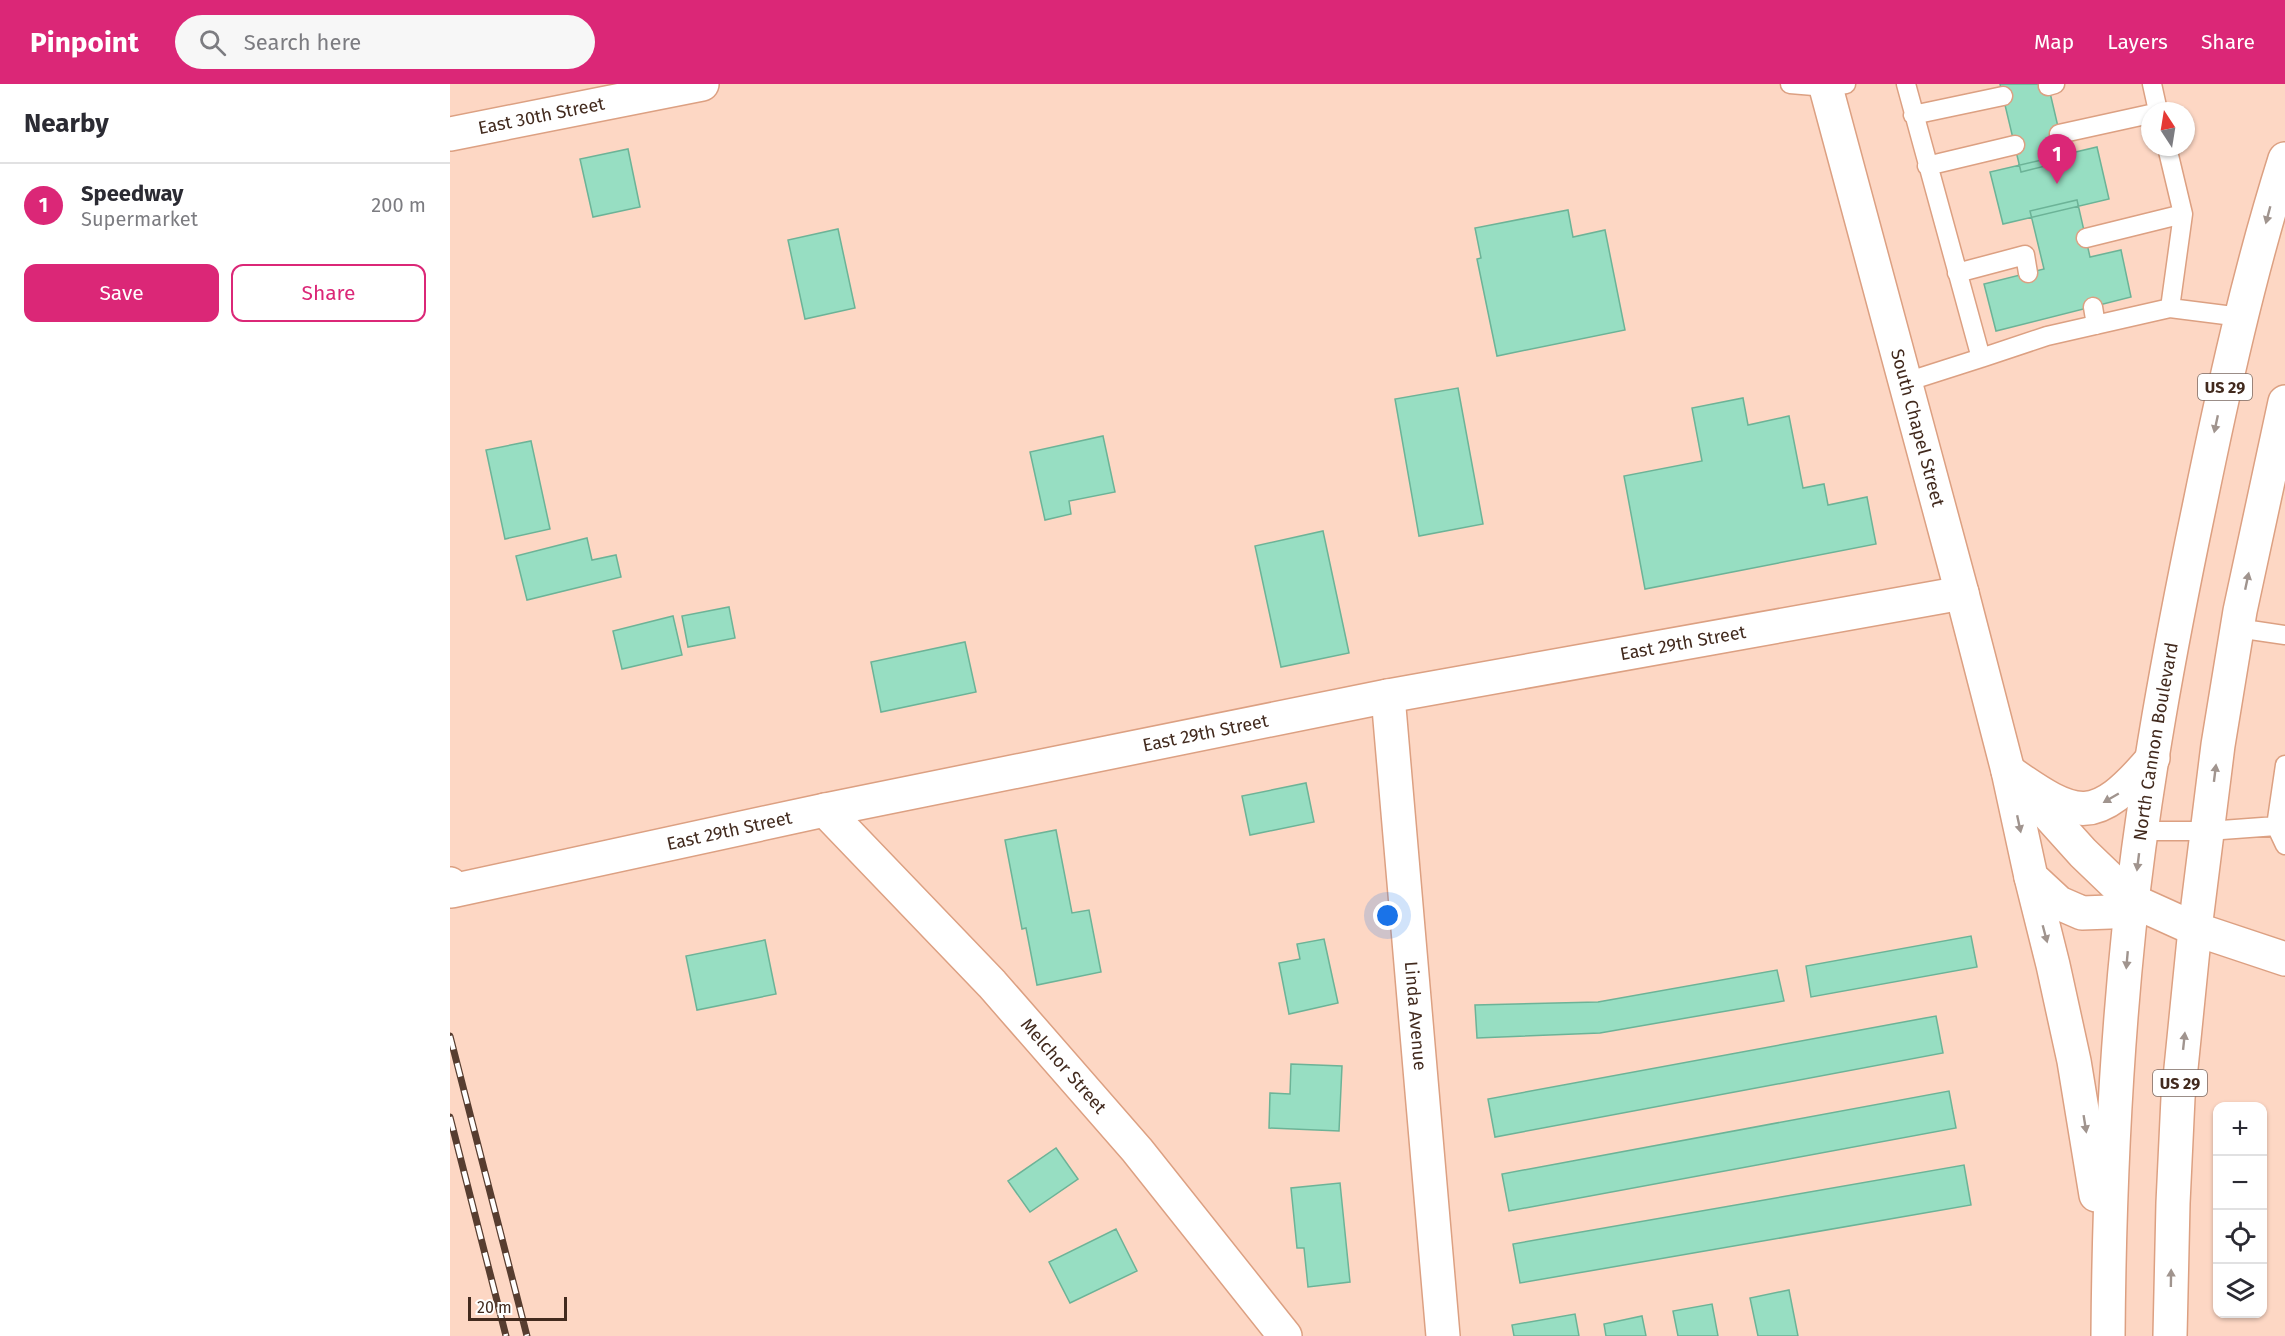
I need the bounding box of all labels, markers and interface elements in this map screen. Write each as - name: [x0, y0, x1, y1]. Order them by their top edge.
- search box: [175, 15, 595, 69]
- text: Pinpoint: [30, 26, 139, 59]
- icon: search: [196, 26, 229, 59]
- text: Search here: [244, 29, 361, 56]
- text: Map: [2034, 29, 2074, 55]
- text: Layers: [2107, 29, 2168, 55]
- text: Share: [2201, 29, 2255, 55]
- street label: East 30th Street: [476, 93, 607, 139]
- north arrow: [2141, 102, 2195, 156]
- text: Nearby: [24, 108, 109, 139]
- pin: 1: [2038, 135, 2076, 184]
- text: Speedway: [81, 180, 184, 207]
- text: 1: [39, 193, 48, 217]
- text: 200 m: [371, 193, 426, 217]
- one-way arrow: [2263, 206, 2272, 224]
- text: Supermarket: [81, 207, 198, 231]
- button: Save: [24, 264, 219, 322]
- button: Share: [231, 264, 426, 322]
- street label: South Chapel Street: [1886, 347, 1949, 509]
- road number: US 29: [2198, 374, 2252, 400]
- one-way arrow: [2211, 415, 2221, 434]
- one-way arrow: [2242, 572, 2252, 590]
- street label: East 29th Street: [1618, 621, 1748, 665]
- street label: North Cannon Boulevard: [2129, 641, 2183, 842]
- street label: East 29th Street: [1141, 709, 1271, 756]
- one-way arrow: [2210, 764, 2219, 783]
- one-way arrow: [2102, 793, 2119, 803]
- street label: East 29th Street: [665, 806, 794, 855]
- one-way arrow: [2015, 815, 2025, 833]
- one-way arrow: [2133, 853, 2143, 872]
- your location: [1373, 901, 1402, 930]
- one-way arrow: [2041, 925, 2050, 943]
- one-way arrow: [2122, 950, 2132, 969]
- street label: Linda Avenue: [1400, 960, 1431, 1071]
- street label: Melchor Street: [1016, 1014, 1111, 1118]
- one-way arrow: [2179, 1031, 2189, 1050]
- road number: US 29: [2153, 1070, 2207, 1096]
- map controls: [2213, 1102, 2267, 1318]
- button: +: [2213, 1102, 2267, 1156]
- one-way arrow: [2081, 1115, 2090, 1134]
- button: −: [2213, 1156, 2267, 1210]
- button: locate: [2213, 1210, 2267, 1264]
- button: layers: [2213, 1264, 2267, 1318]
- one-way arrow: [2167, 1268, 2176, 1287]
- scale bar: [468, 1294, 567, 1322]
- text: 20 m: [477, 1298, 512, 1317]

